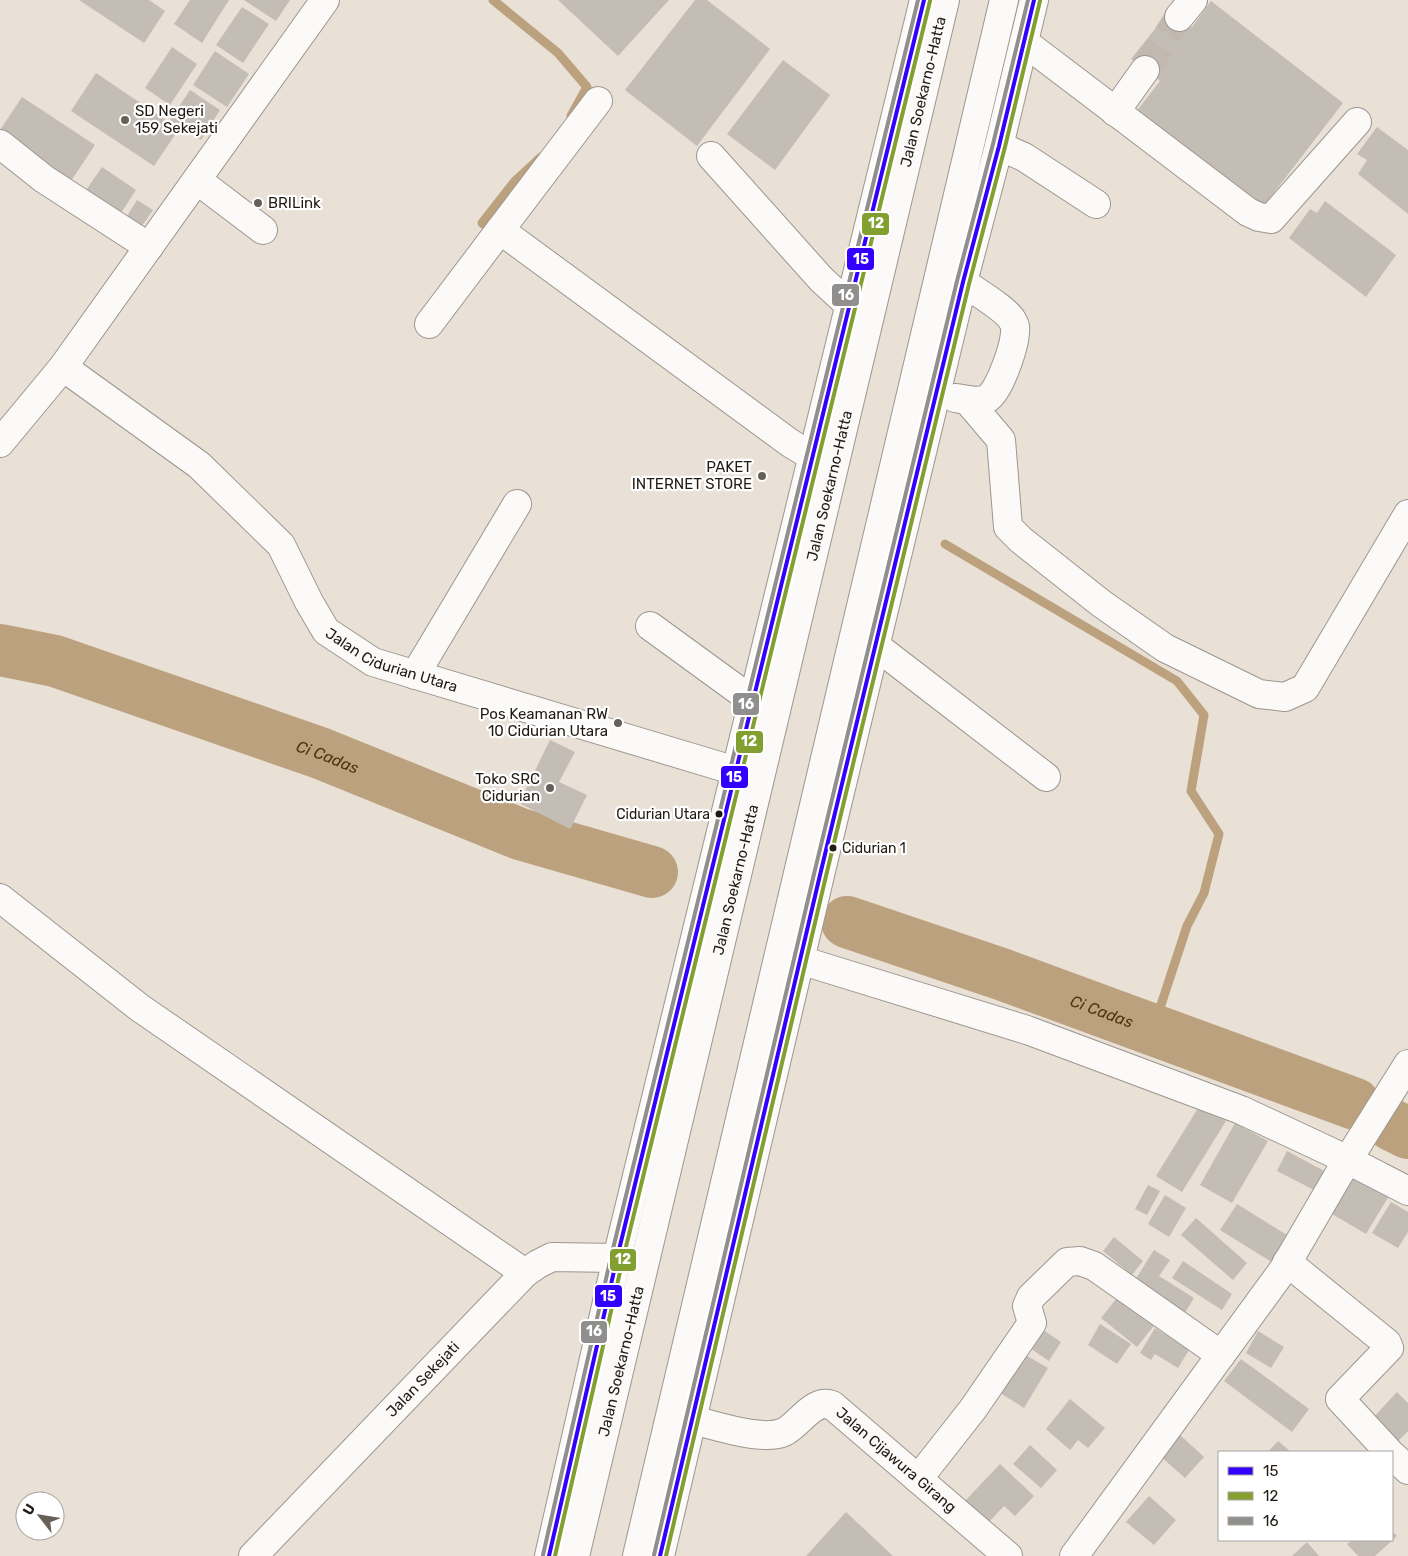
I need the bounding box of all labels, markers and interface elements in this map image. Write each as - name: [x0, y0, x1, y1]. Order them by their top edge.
- street label: Jalan Soekarno-Hatta: [897, 15, 950, 169]
- place label: SD Negeri 159 Sekejati: [135, 102, 218, 137]
- marker: SD Negeri 159 Sekejati: [119, 114, 131, 126]
- place label: BRILink: [268, 194, 321, 212]
- marker: BRILink: [252, 197, 264, 209]
- line badge: 12: [861, 212, 890, 236]
- text: 12: [868, 215, 884, 232]
- line badge: 15: [846, 247, 875, 271]
- text: 15: [853, 251, 869, 268]
- line badge: 16: [831, 283, 860, 307]
- text: 16: [838, 287, 854, 304]
- street label: Jalan Soekarno-Hatta: [803, 409, 856, 563]
- place label: PAKET INTERNET STORE: [632, 458, 752, 493]
- marker: PAKET INTERNET STORE: [756, 470, 768, 482]
- street label: Jalan Cidurian Utara: [322, 624, 460, 696]
- line badge: 16: [732, 692, 760, 716]
- text: 16: [738, 696, 754, 713]
- place label: Pos Keamanan RW 10 Cidurian Utara: [480, 705, 608, 740]
- marker: Pos Keamanan RW 10 Cidurian Utara: [612, 717, 624, 729]
- line badge: 12: [735, 730, 764, 754]
- text: 12: [741, 733, 757, 750]
- water label: Ci Cadas: [294, 736, 362, 777]
- line badge: 15: [720, 765, 749, 789]
- text: 15: [726, 769, 742, 786]
- place label: Toko SRC Cidurian: [475, 770, 540, 805]
- marker: Toko SRC Cidurian: [544, 782, 556, 794]
- street label: Jalan Soekarno-Hatta: [709, 803, 762, 957]
- place label: Cidurian Utara: [616, 806, 710, 823]
- marker: Cidurian Utara: [714, 809, 724, 819]
- place label: Cidurian 1: [842, 840, 906, 857]
- marker: Cidurian 1: [828, 843, 838, 853]
- water label: Ci Cadas: [1068, 991, 1136, 1031]
- line badge: 12: [609, 1248, 637, 1272]
- text: 12: [615, 1251, 631, 1268]
- line badge: 15: [594, 1284, 623, 1308]
- street label: Jalan Soekarno-Hatta: [595, 1284, 648, 1439]
- text: 15: [600, 1288, 616, 1305]
- line badge: 16: [580, 1320, 608, 1344]
- text: 16: [586, 1323, 602, 1340]
- street label: Jalan Sekejati: [382, 1338, 463, 1421]
- street label: Jalan Cijawura Girang: [832, 1403, 960, 1516]
- legend: [1218, 1451, 1393, 1541]
- text: 15: [1263, 1462, 1278, 1480]
- text: 12: [1263, 1487, 1278, 1505]
- north arrow: [15, 1491, 65, 1541]
- text: U: [19, 1501, 39, 1518]
- text: 16: [1263, 1512, 1278, 1530]

